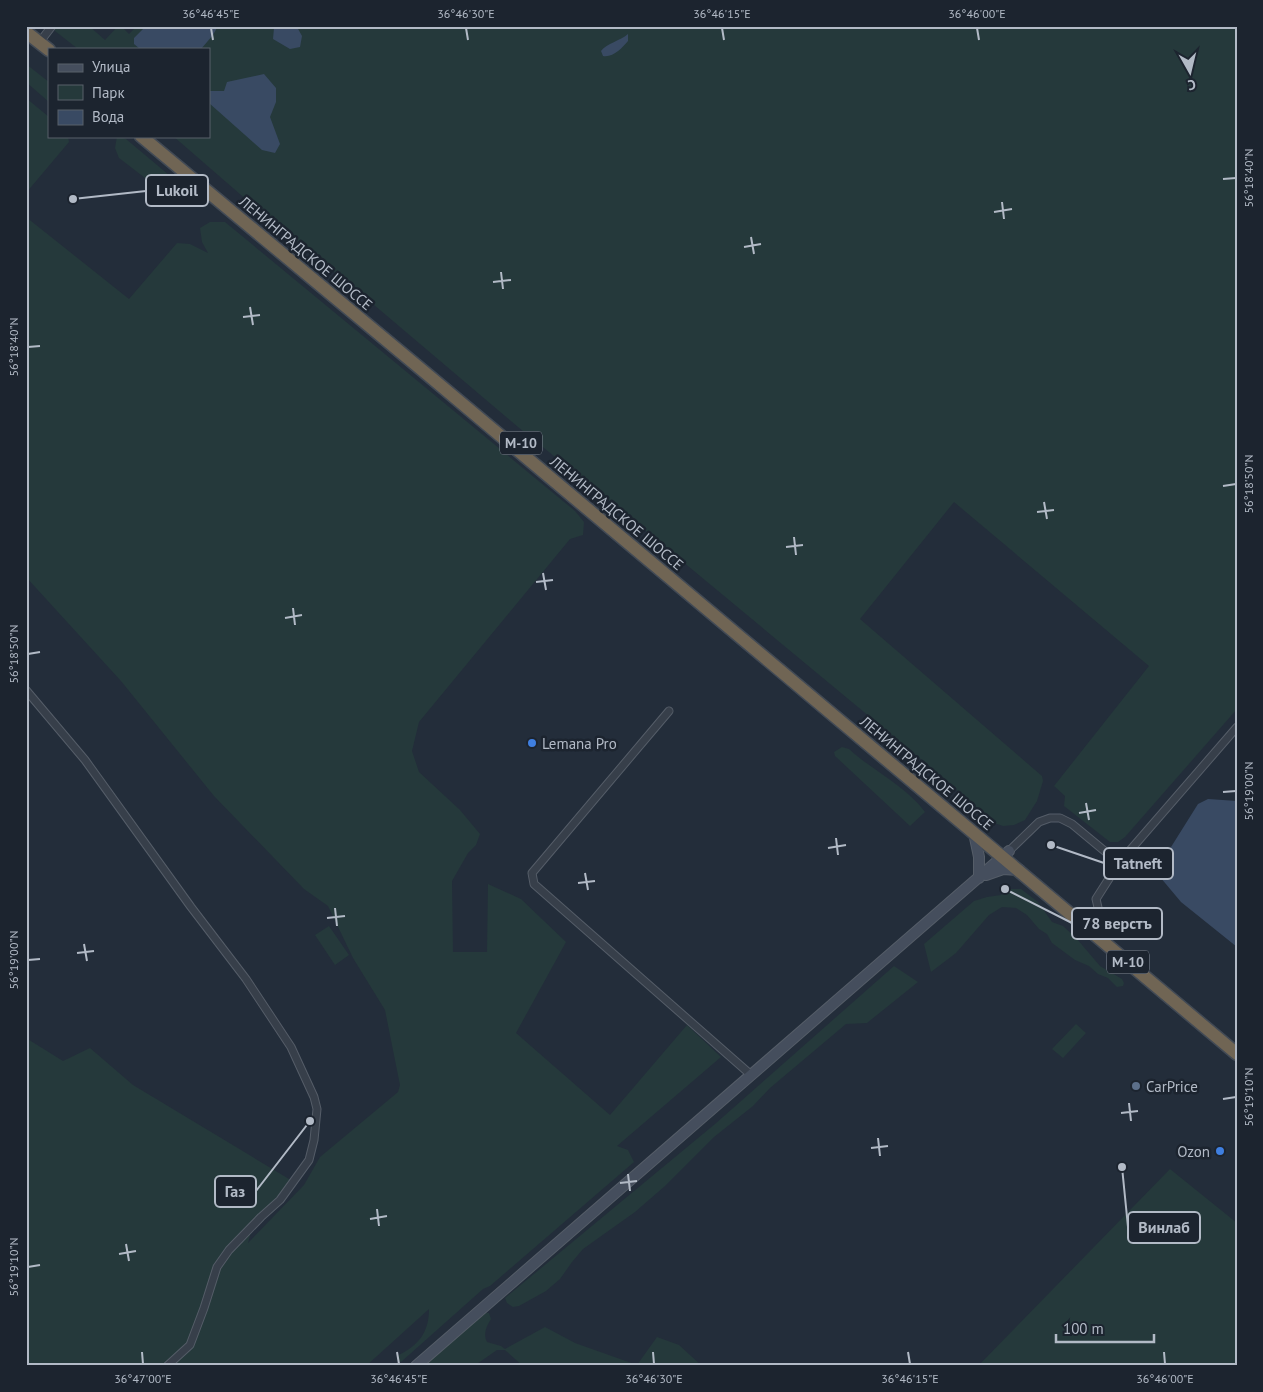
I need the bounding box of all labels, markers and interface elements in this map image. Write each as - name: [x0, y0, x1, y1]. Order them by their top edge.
- text: 36°46'45"E: [182, 6, 240, 21]
- text: 36°46'30"E: [437, 6, 495, 21]
- text: 36°46'15"E: [693, 6, 751, 21]
- text: 36°46'00"E: [948, 6, 1006, 21]
- legend: [48, 48, 210, 138]
- north arrow: [1166, 48, 1216, 98]
- text: Улица: [92, 57, 130, 76]
- text: С: [1187, 75, 1197, 94]
- text: Парк: [92, 83, 125, 102]
- text: Вода: [92, 107, 124, 126]
- text: 56°18'40"N: [1241, 148, 1256, 208]
- callout: Lukoil: [146, 175, 208, 206]
- text: Lukoil: [156, 180, 198, 200]
- street label: ЛЕНИНГРАДСКОЕ ШОССЕ: [235, 191, 377, 314]
- text: 56°18'40"N: [6, 317, 21, 377]
- road number: М-10: [500, 432, 542, 454]
- street label: ЛЕНИНГРАДСКОЕ ШОССЕ: [546, 451, 688, 574]
- text: 56°18'50"N: [1241, 454, 1256, 514]
- text: 56°18'50"N: [6, 624, 21, 684]
- street label: ЛЕНИНГРАДСКОЕ ШОССЕ: [856, 711, 998, 834]
- place label: Lemana Pro: [542, 734, 617, 753]
- marker: Lemana Pro: [526, 737, 538, 749]
- text: 56°19'00"N: [1241, 761, 1256, 821]
- callout: Tatneft: [1104, 848, 1173, 879]
- text: Tatneft: [1114, 853, 1163, 873]
- callout: 78 верстъ: [1072, 908, 1162, 939]
- text: 78 верстъ: [1082, 913, 1152, 933]
- text: 56°19'00"N: [6, 930, 21, 990]
- road number: М-10: [1107, 950, 1149, 974]
- text: 56°19'10"N: [1241, 1067, 1256, 1127]
- place label: CarPrice: [1146, 1077, 1198, 1096]
- marker: CarPrice: [1130, 1080, 1142, 1092]
- place label: Ozon: [1177, 1142, 1210, 1161]
- marker: Ozon: [1214, 1145, 1226, 1157]
- callout: Газ: [215, 1176, 256, 1207]
- text: Газ: [225, 1181, 245, 1201]
- callout: Винлаб: [1128, 1212, 1200, 1243]
- text: Винлаб: [1138, 1217, 1190, 1237]
- text: 56°19'10"N: [6, 1237, 21, 1297]
- scale bar: [1056, 1312, 1153, 1344]
- text: 100 m: [1063, 1319, 1104, 1338]
- text: 36°47'00"E: [114, 1371, 172, 1386]
- text: 36°46'45"E: [370, 1371, 428, 1386]
- text: 36°46'30"E: [625, 1371, 683, 1386]
- text: 36°46'15"E: [881, 1371, 939, 1386]
- text: 36°46'00"E: [1136, 1371, 1194, 1386]

